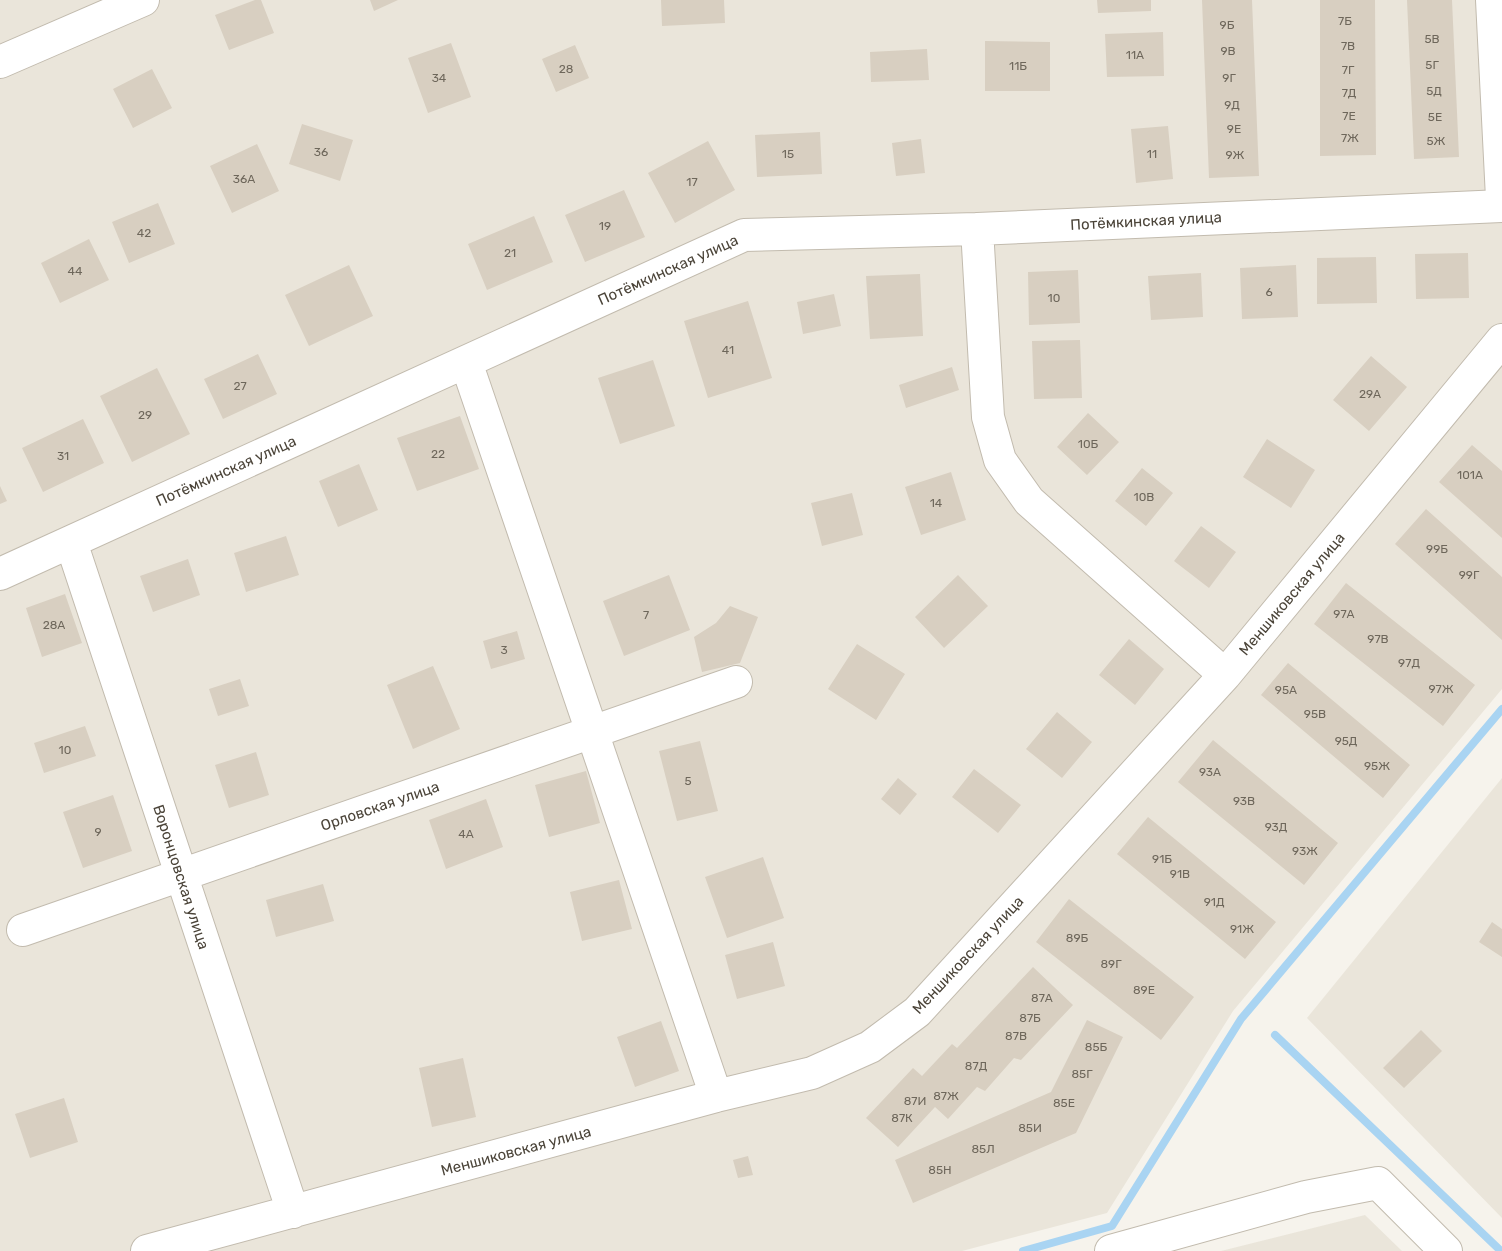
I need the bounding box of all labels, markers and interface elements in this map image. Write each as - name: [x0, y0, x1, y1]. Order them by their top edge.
- house number: 7Б: [1338, 14, 1352, 28]
- house number: 9Б: [1220, 18, 1235, 32]
- house number: 5В: [1424, 32, 1440, 46]
- house number: 7В: [1341, 39, 1355, 53]
- house number: 9В: [1220, 44, 1236, 58]
- house number: 11А: [1126, 48, 1144, 62]
- house number: 5Г: [1425, 58, 1439, 72]
- house number: 11Б: [1009, 59, 1027, 73]
- house number: 28: [559, 62, 573, 76]
- house number: 7Г: [1342, 63, 1355, 77]
- house number: 34: [432, 71, 447, 85]
- house number: 9Г: [1222, 71, 1236, 85]
- house number: 5Д: [1426, 84, 1442, 98]
- house number: 7Д: [1342, 86, 1357, 100]
- house number: 9Д: [1224, 98, 1240, 112]
- house number: 7Е: [1342, 109, 1356, 123]
- house number: 5Е: [1428, 110, 1442, 124]
- house number: 9Е: [1227, 122, 1241, 136]
- house number: 7Ж: [1341, 131, 1359, 145]
- house number: 5Ж: [1426, 134, 1446, 148]
- house number: 36: [314, 145, 328, 159]
- house number: 15: [782, 147, 794, 161]
- house number: 11: [1147, 147, 1157, 161]
- house number: 9Ж: [1225, 148, 1245, 162]
- house number: 36А: [233, 172, 255, 186]
- house number: 17: [686, 175, 698, 189]
- street label: Потёмкинская улица: [1070, 208, 1222, 234]
- house number: 19: [599, 219, 611, 233]
- house number: 42: [137, 226, 151, 240]
- street label: Потёмкинская улица: [595, 231, 741, 309]
- house number: 21: [504, 246, 516, 260]
- house number: 44: [68, 264, 83, 278]
- house number: 6: [1265, 285, 1273, 299]
- house number: 10: [1048, 291, 1060, 305]
- house number: 41: [722, 343, 734, 357]
- house number: 27: [233, 379, 247, 393]
- house number: 29А: [1359, 387, 1381, 401]
- house number: 29: [138, 408, 152, 422]
- street label: Потёмкинская улица: [153, 432, 299, 510]
- house number: 10Б: [1078, 437, 1099, 451]
- house number: 22: [431, 447, 445, 461]
- house number: 31: [57, 449, 69, 463]
- house number: 101А: [1457, 468, 1483, 482]
- house number: 10В: [1134, 490, 1154, 504]
- house number: 14: [930, 496, 943, 510]
- street label: Меншиковская улица: [1235, 529, 1349, 659]
- house number: 99Б: [1426, 542, 1448, 556]
- house number: 99Г: [1459, 568, 1480, 582]
- house number: 97А: [1333, 607, 1355, 621]
- house number: 7: [643, 608, 649, 622]
- house number: 28А: [43, 618, 65, 632]
- house number: 97В: [1367, 632, 1389, 646]
- house number: 3: [500, 643, 508, 657]
- house number: 97Д: [1398, 656, 1420, 670]
- house number: 97Ж: [1428, 682, 1454, 696]
- house number: 95А: [1275, 683, 1297, 697]
- house number: 95В: [1304, 707, 1326, 721]
- house number: 95Д: [1335, 734, 1358, 748]
- house number: 10: [59, 743, 71, 757]
- house number: 95Ж: [1364, 759, 1390, 773]
- house number: 93А: [1199, 765, 1221, 779]
- house number: 5: [684, 774, 692, 788]
- street label: Орловская улица: [318, 777, 442, 835]
- house number: 93В: [1233, 794, 1255, 808]
- street label: Воронцовская улица: [149, 802, 213, 952]
- house number: 93Д: [1265, 820, 1288, 834]
- house number: 9: [94, 825, 102, 839]
- house number: 4А: [458, 827, 474, 841]
- house number: 93Ж: [1292, 844, 1318, 858]
- house number: 91Б: [1152, 852, 1172, 866]
- house number: 91В: [1170, 867, 1190, 881]
- street label: Меншиковская улица: [909, 892, 1027, 1018]
- house number: 91Д: [1204, 895, 1225, 909]
- house number: 91Ж: [1230, 922, 1254, 936]
- house number: 89Б: [1066, 931, 1089, 945]
- house number: 89Г: [1100, 957, 1122, 971]
- house number: 89Е: [1133, 983, 1155, 997]
- house number: 87А: [1031, 991, 1053, 1005]
- house number: 87Б: [1019, 1011, 1041, 1025]
- house number: 87В: [1005, 1029, 1027, 1043]
- house number: 85Б: [1085, 1040, 1108, 1054]
- house number: 87Д: [965, 1059, 988, 1073]
- house number: 85Г: [1071, 1067, 1093, 1081]
- house number: 87Ж: [933, 1089, 959, 1103]
- house number: 87И: [904, 1094, 926, 1108]
- house number: 85Е: [1053, 1096, 1075, 1110]
- house number: 87К: [891, 1111, 913, 1125]
- house number: 85И: [1018, 1121, 1042, 1135]
- street label: Меншиковская улица: [439, 1122, 593, 1180]
- house number: 85Л: [971, 1142, 995, 1156]
- house number: 85Н: [928, 1163, 952, 1177]

